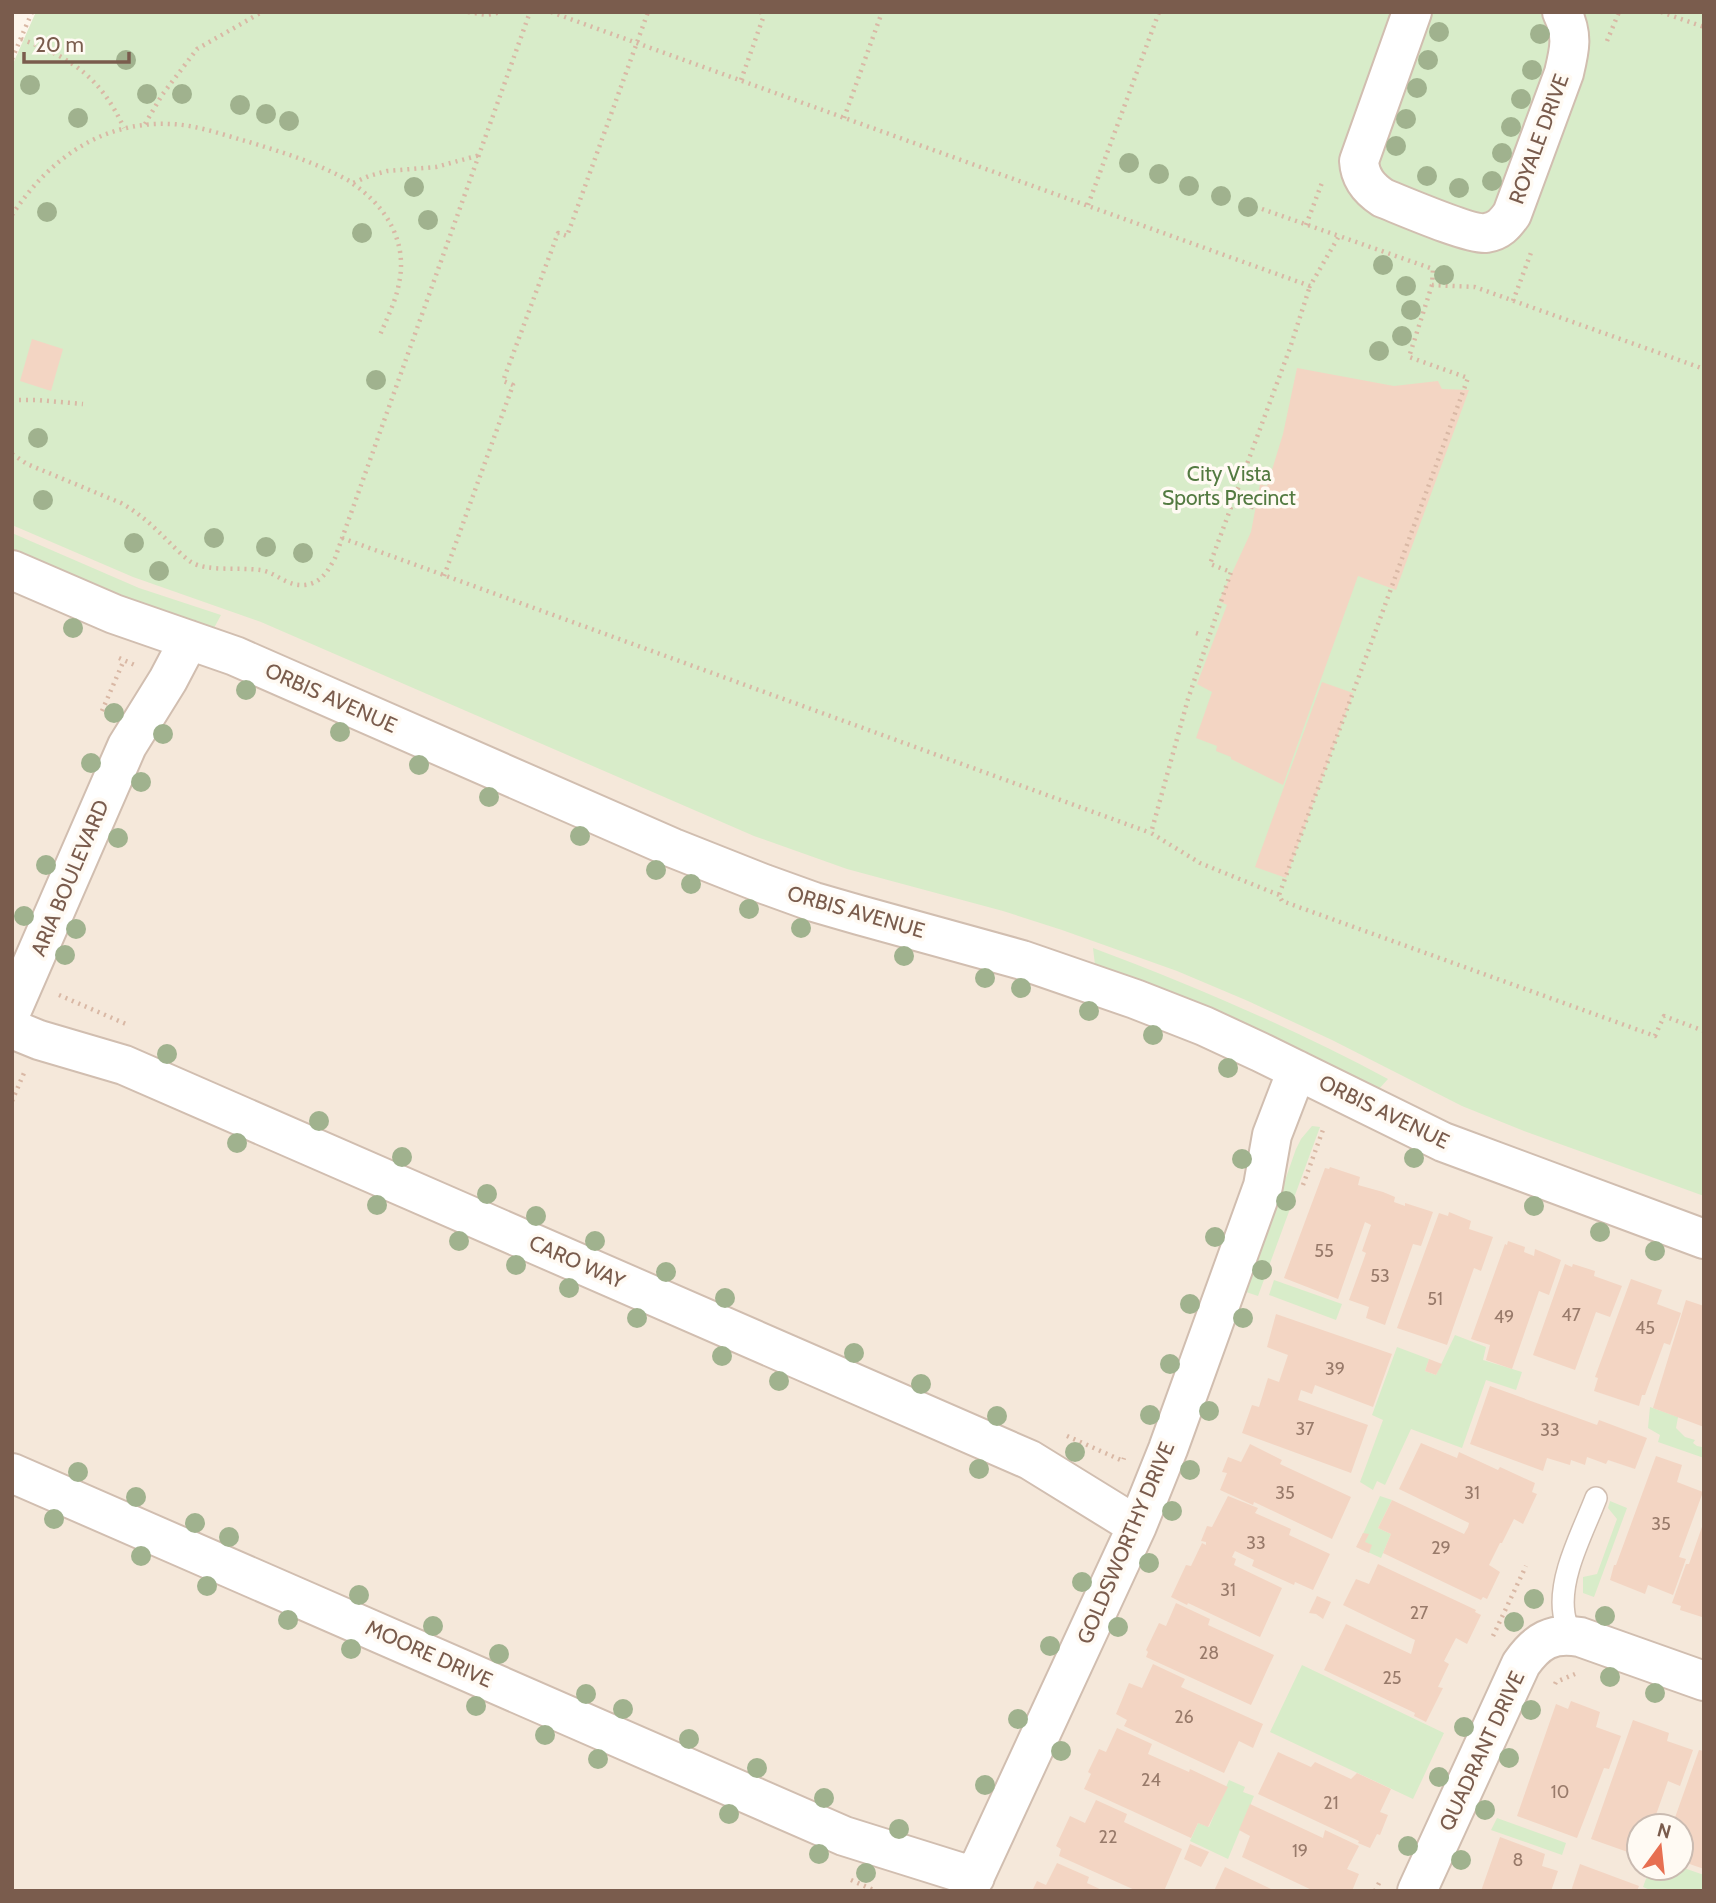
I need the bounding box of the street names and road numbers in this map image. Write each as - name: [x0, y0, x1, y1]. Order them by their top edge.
- street label: ROYALE DRIVE: [1503, 70, 1574, 207]
- street label: ORBIS AVENUE: [261, 657, 401, 738]
- street label: ARIA BOULEVARD: [25, 796, 114, 960]
- street label: ORBIS AVENUE: [785, 880, 928, 943]
- street label: ORBIS AVENUE: [1315, 1069, 1453, 1154]
- street label: CARO WAY: [526, 1229, 630, 1294]
- street label: GOLDSWORTHY DRIVE: [1072, 1438, 1179, 1648]
- street label: MOORE DRIVE: [362, 1614, 496, 1693]
- street label: QUADRANT DRIVE: [1434, 1667, 1529, 1835]

